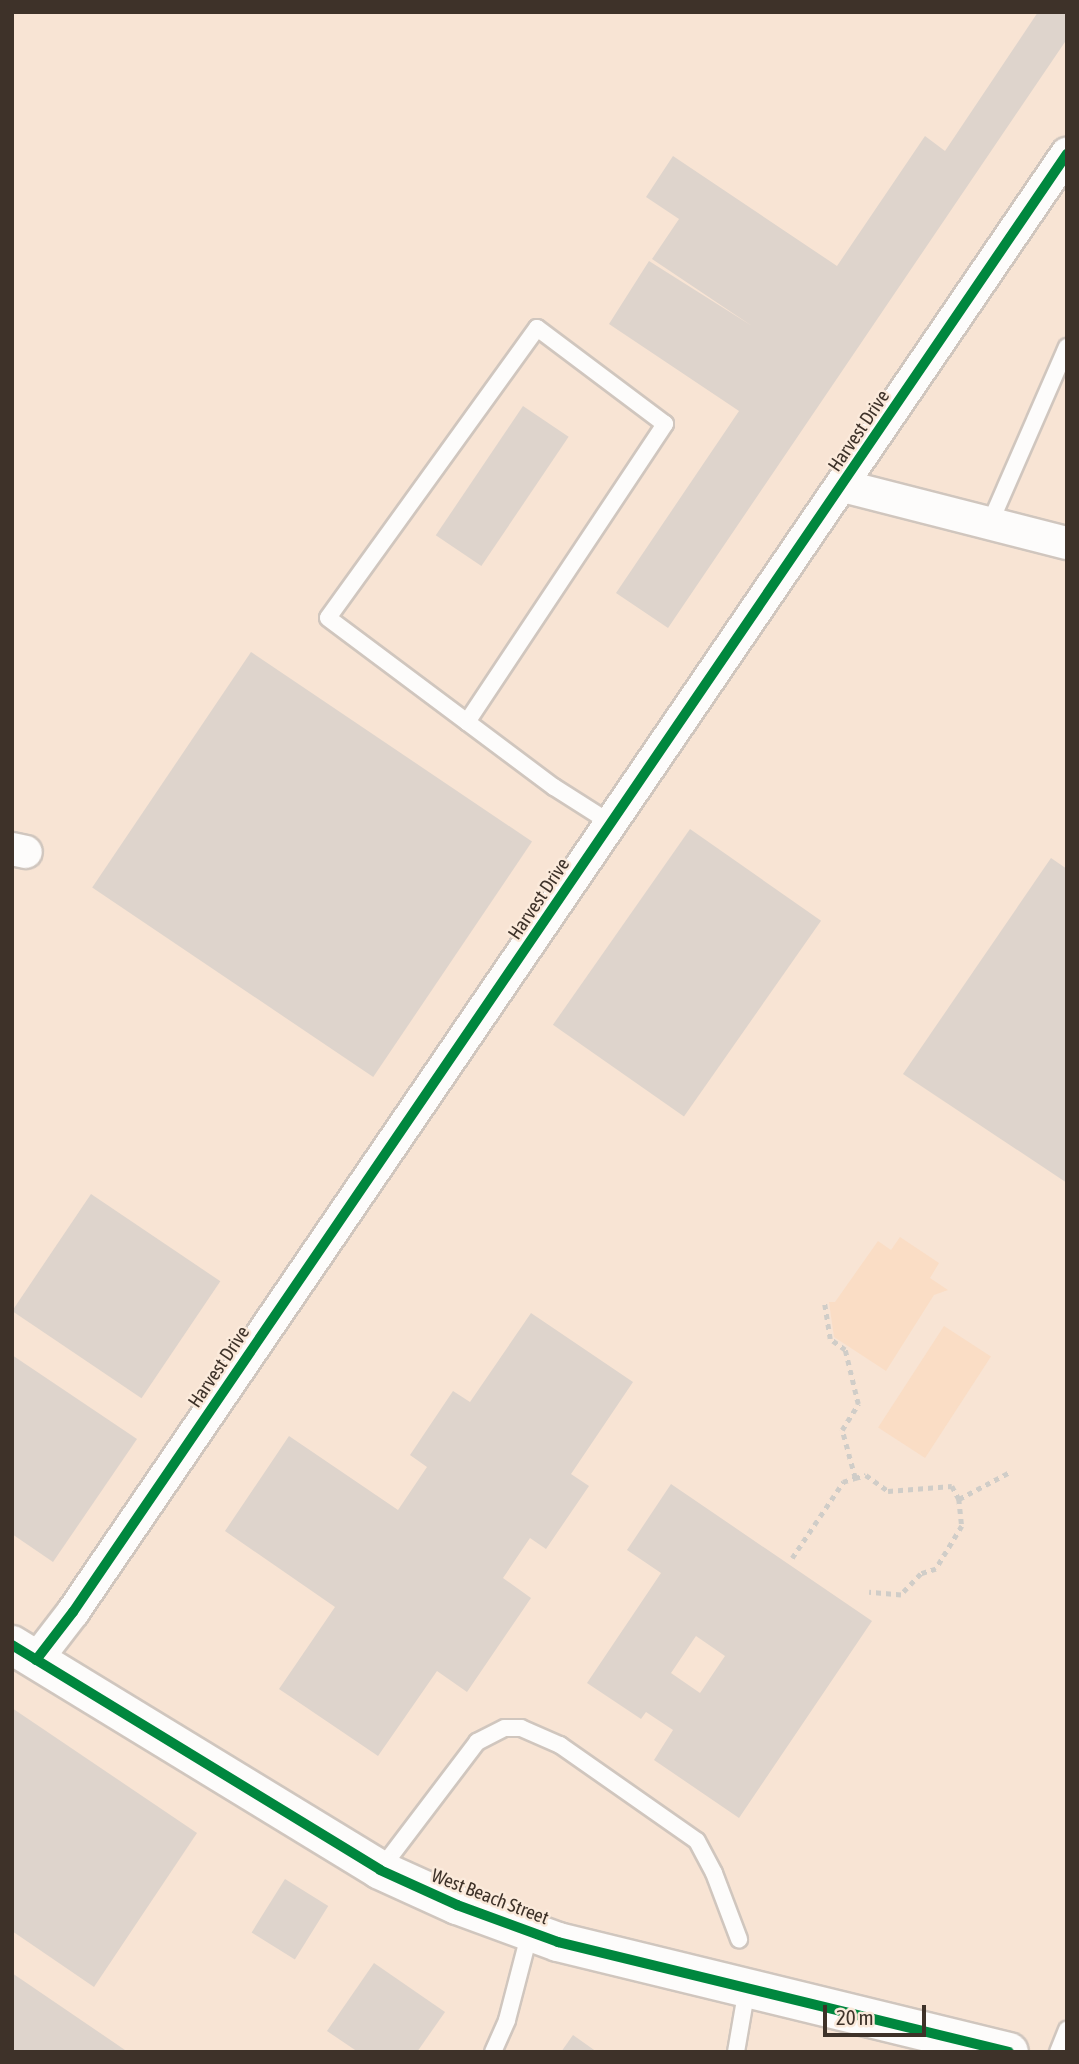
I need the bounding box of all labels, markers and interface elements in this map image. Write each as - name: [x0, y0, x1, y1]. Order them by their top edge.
- street label: Harvest Drive: [823, 386, 895, 476]
- street label: Harvest Drive: [503, 854, 575, 944]
- street label: Harvest Drive: [183, 1322, 255, 1412]
- street label: West Beach Street: [428, 1864, 552, 1930]
- scale bar: [827, 1990, 930, 2034]
- text: 20 m: [836, 2005, 874, 2029]

